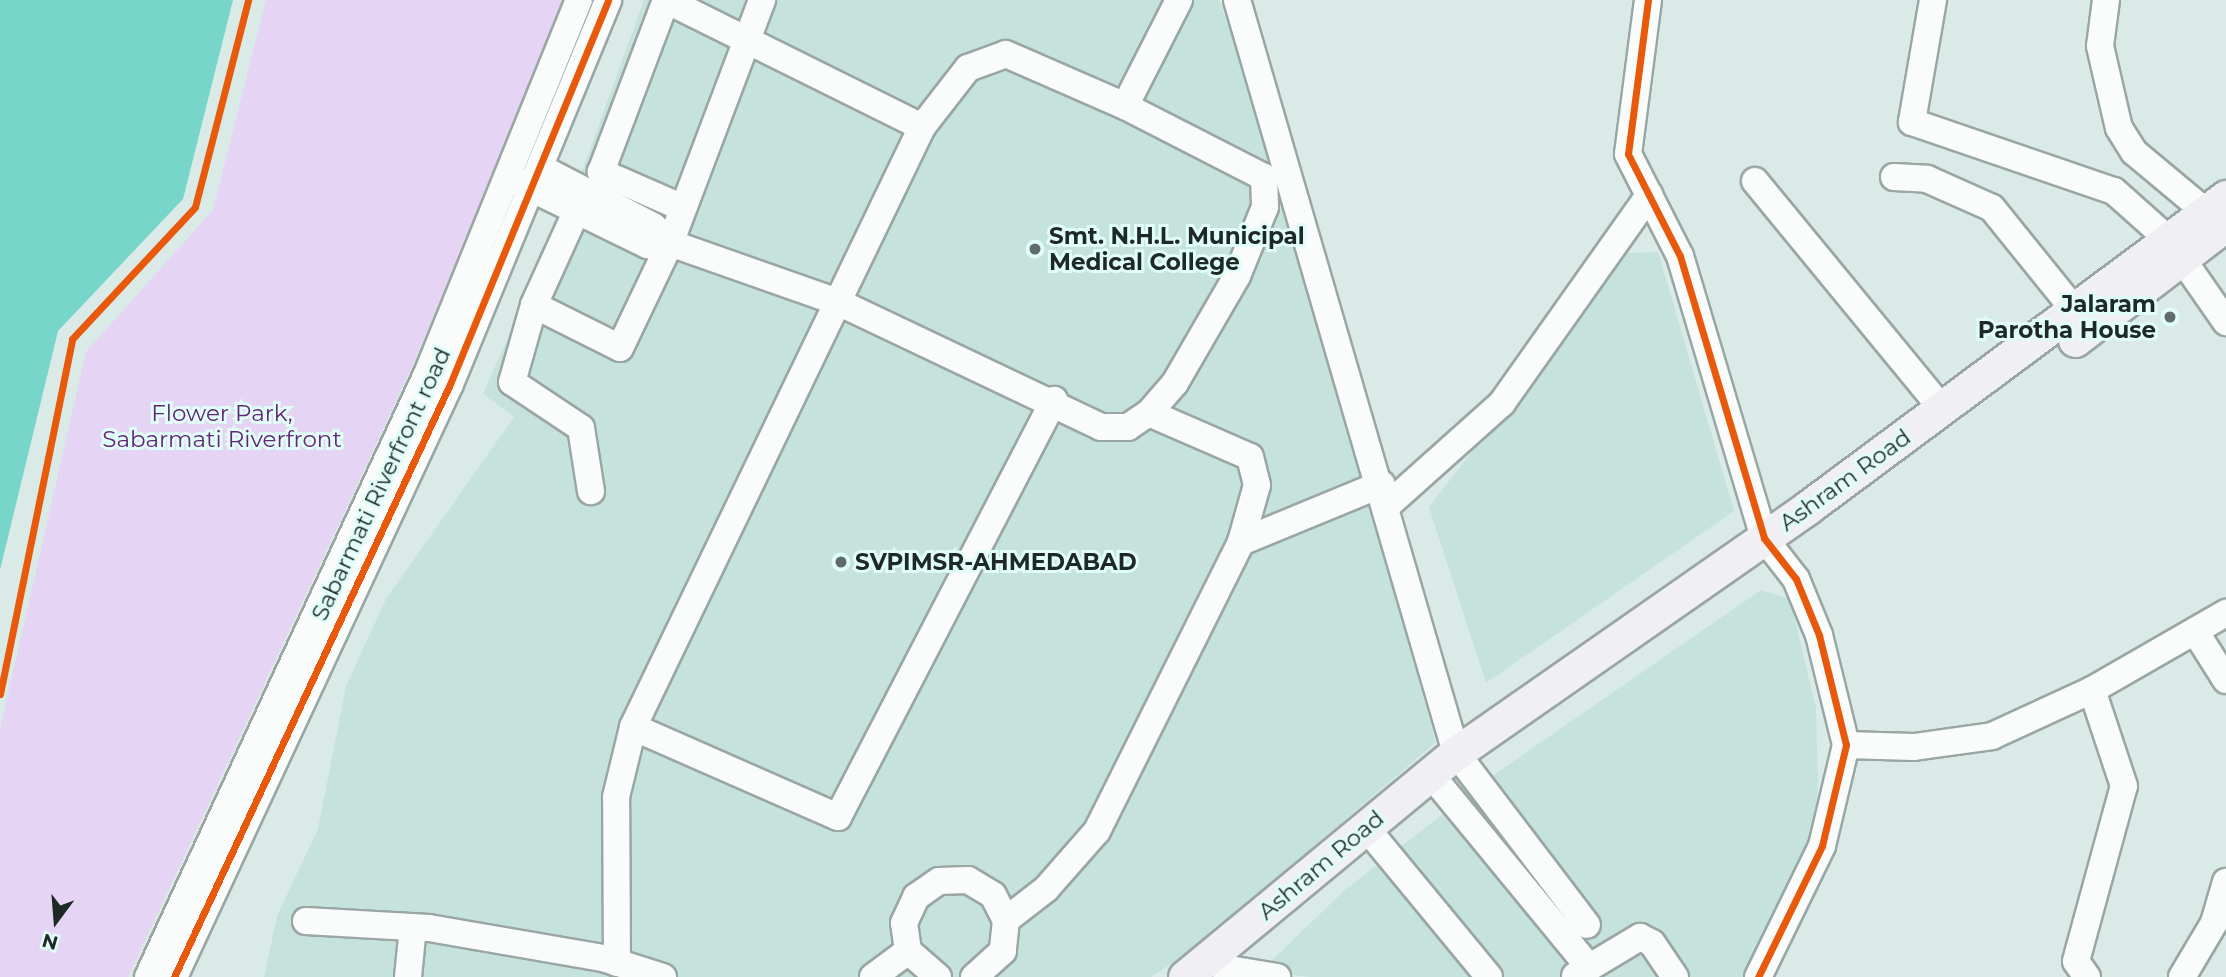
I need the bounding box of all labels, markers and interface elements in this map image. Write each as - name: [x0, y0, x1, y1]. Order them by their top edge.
- place label: Smt. N.H.L. Municipal Medical College: [1049, 222, 1305, 276]
- marker: Smt. N.H.L. Municipal Medical College: [1027, 241, 1043, 257]
- place label: Jalaram Parotha House: [1978, 290, 2156, 344]
- marker: Jalaram Parotha House: [2162, 309, 2178, 325]
- street label: Sabarmati Riverfront road: [306, 343, 456, 625]
- park label: Flower Park, Sabarmati Riverfront: [102, 399, 342, 453]
- street label: Ashram Road: [1774, 423, 1916, 537]
- place label: SVPIMSR-AHMEDABAD: [855, 548, 1137, 576]
- marker: SVPIMSR-AHMEDABAD: [833, 554, 849, 570]
- street label: Ashram Road: [1253, 804, 1389, 926]
- north arrow: [21, 886, 91, 956]
- text: N: [40, 928, 61, 955]

